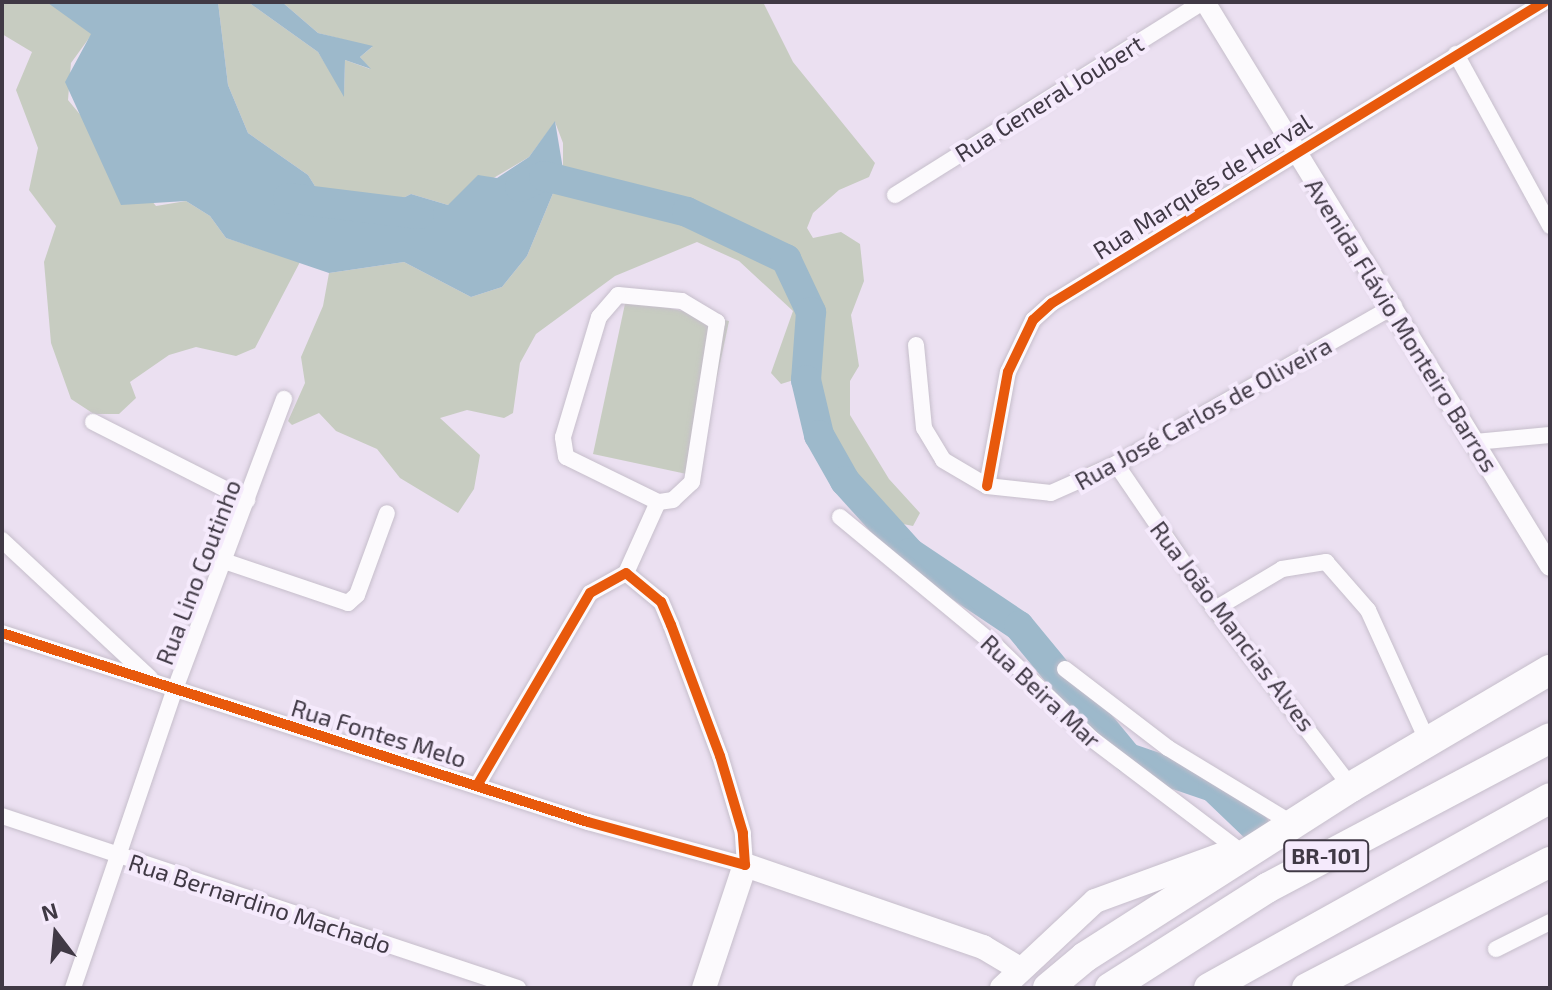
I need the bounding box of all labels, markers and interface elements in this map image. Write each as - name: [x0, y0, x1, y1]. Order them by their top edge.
- street label: Rua General Joubert: [949, 28, 1149, 168]
- street label: Rua Marquês de Herval: [1088, 107, 1316, 265]
- street label: Avenida Flávio Monteiro Barros: [1300, 173, 1504, 477]
- street label: Rua José Carlos de Oliveira: [1069, 330, 1337, 496]
- street label: Rua Lino Coutinho: [149, 475, 247, 669]
- street label: Rua João Mancias Alves: [1144, 515, 1322, 737]
- street label: Rua Beira Mar: [975, 628, 1107, 754]
- street label: Rua Fontes Melo: [288, 693, 470, 773]
- road number: BR-101: [1282, 838, 1370, 874]
- street label: Rua Bernardino Machado: [125, 847, 395, 959]
- north arrow: [16, 894, 96, 974]
- text: N: [38, 896, 61, 926]

